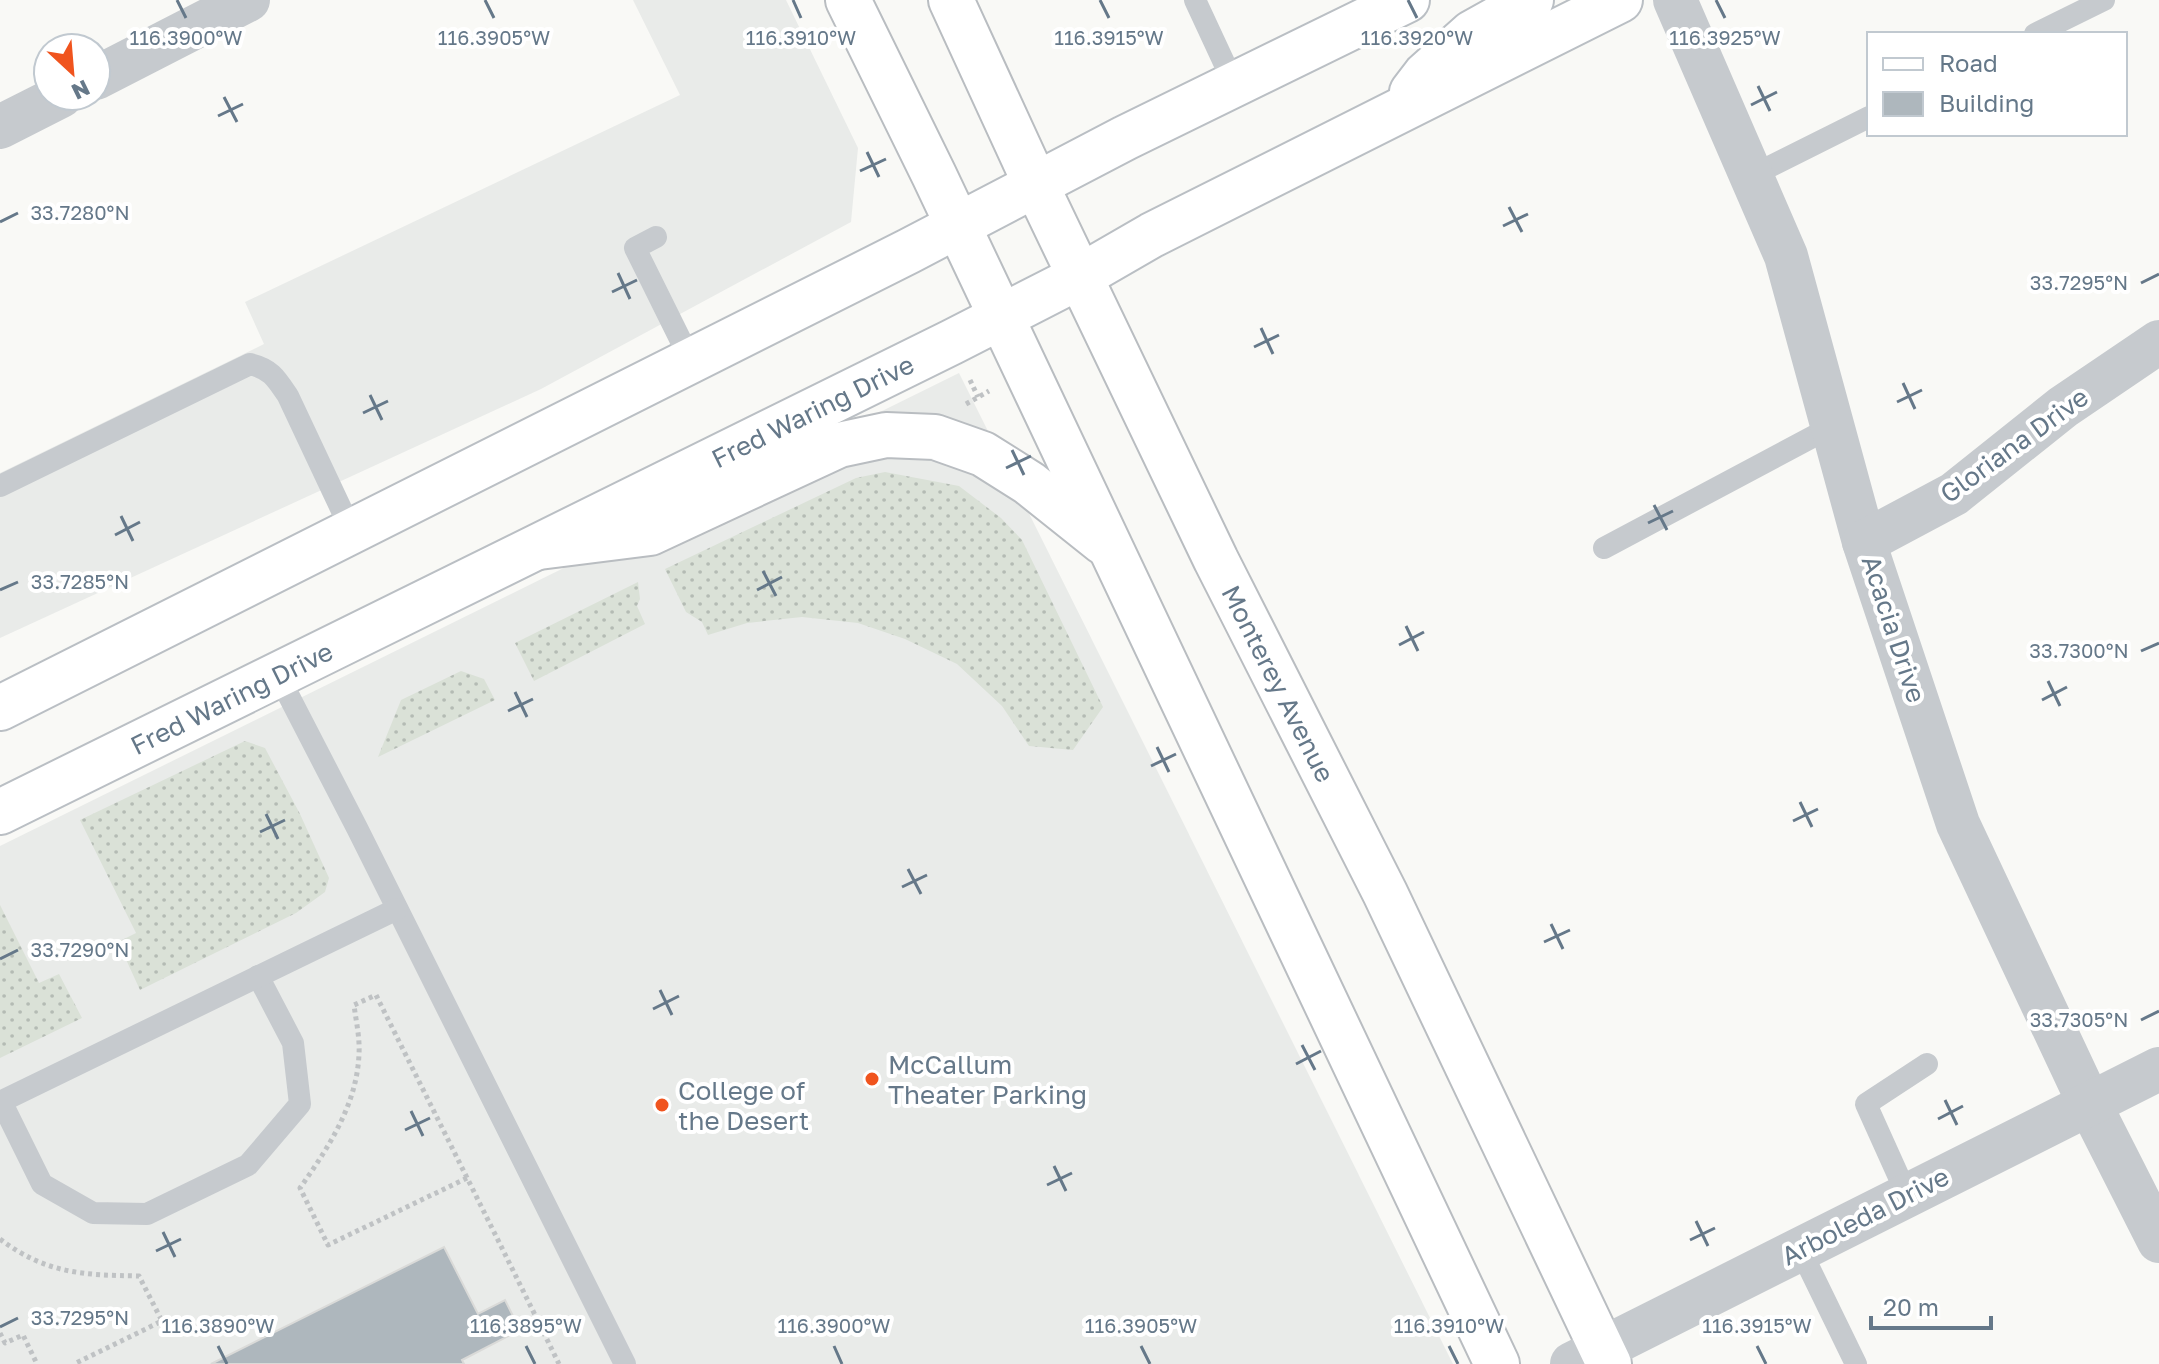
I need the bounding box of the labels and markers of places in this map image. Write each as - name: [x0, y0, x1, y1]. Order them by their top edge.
- place label: McCallum Theater Parking: [888, 1049, 1087, 1110]
- marker: McCallum Theater Parking: [863, 1070, 881, 1088]
- place label: College of the Desert: [678, 1075, 809, 1136]
- marker: College of the Desert: [653, 1096, 671, 1114]

